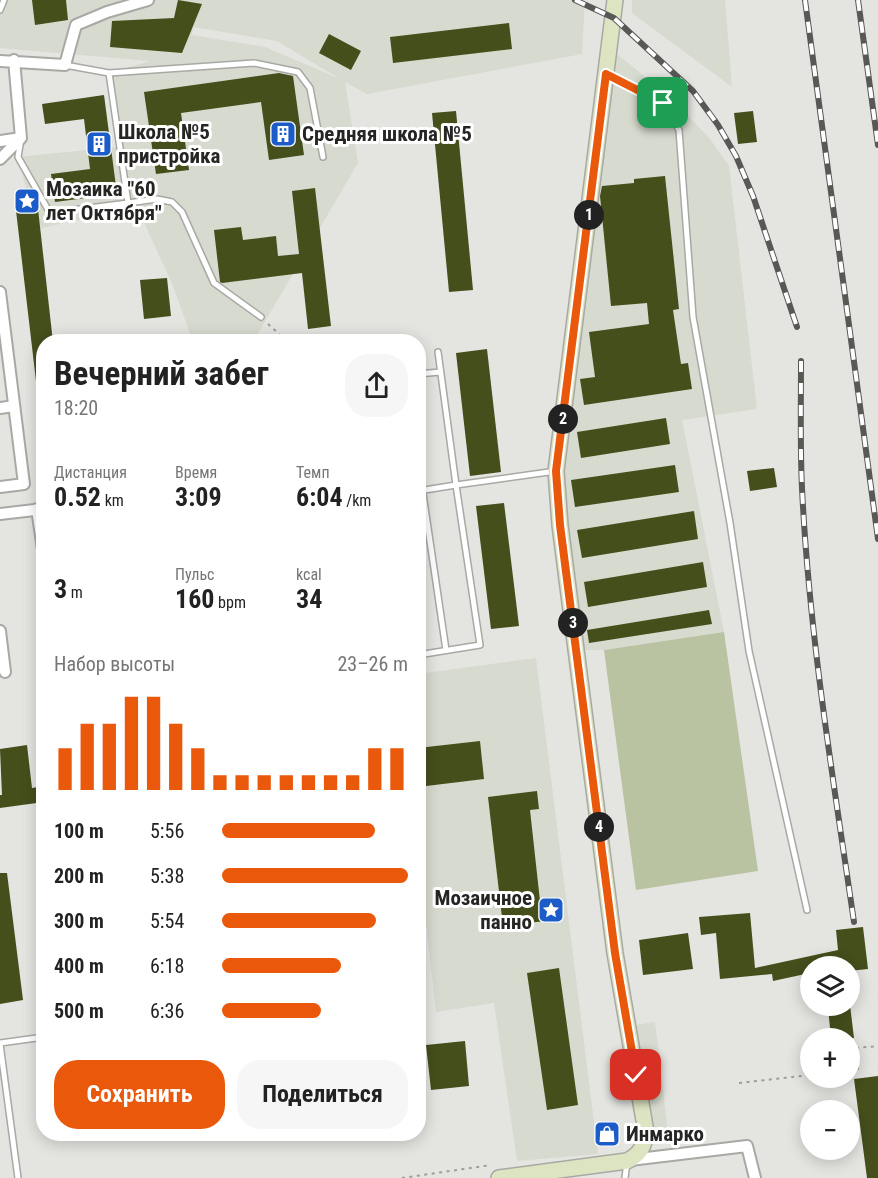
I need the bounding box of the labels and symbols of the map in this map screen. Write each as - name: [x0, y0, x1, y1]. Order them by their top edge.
- pin: [637, 77, 688, 128]
- building icon: Средняя школа №5: [268, 119, 298, 149]
- place label: Школа №5 пристройка: [118, 120, 221, 168]
- place label: Средняя школа №5: [302, 122, 472, 146]
- building icon: Школа №5 пристройка: [84, 129, 114, 159]
- place label: Мозаика "60 лет Октября": [46, 177, 162, 225]
- place icon: Мозаика "60 лет Октября": [12, 186, 42, 216]
- pin: 1: [574, 200, 604, 230]
- pin: 2: [548, 404, 578, 434]
- pin: 3: [558, 608, 588, 638]
- pin: 4: [584, 812, 614, 842]
- place label: Мозаичное панно: [434, 886, 532, 934]
- place icon: Мозаичное панно: [536, 895, 566, 925]
- pin: [610, 1049, 661, 1100]
- shop icon: Инмарко: [592, 1119, 622, 1149]
- place label: Инмарко: [626, 1122, 704, 1146]

